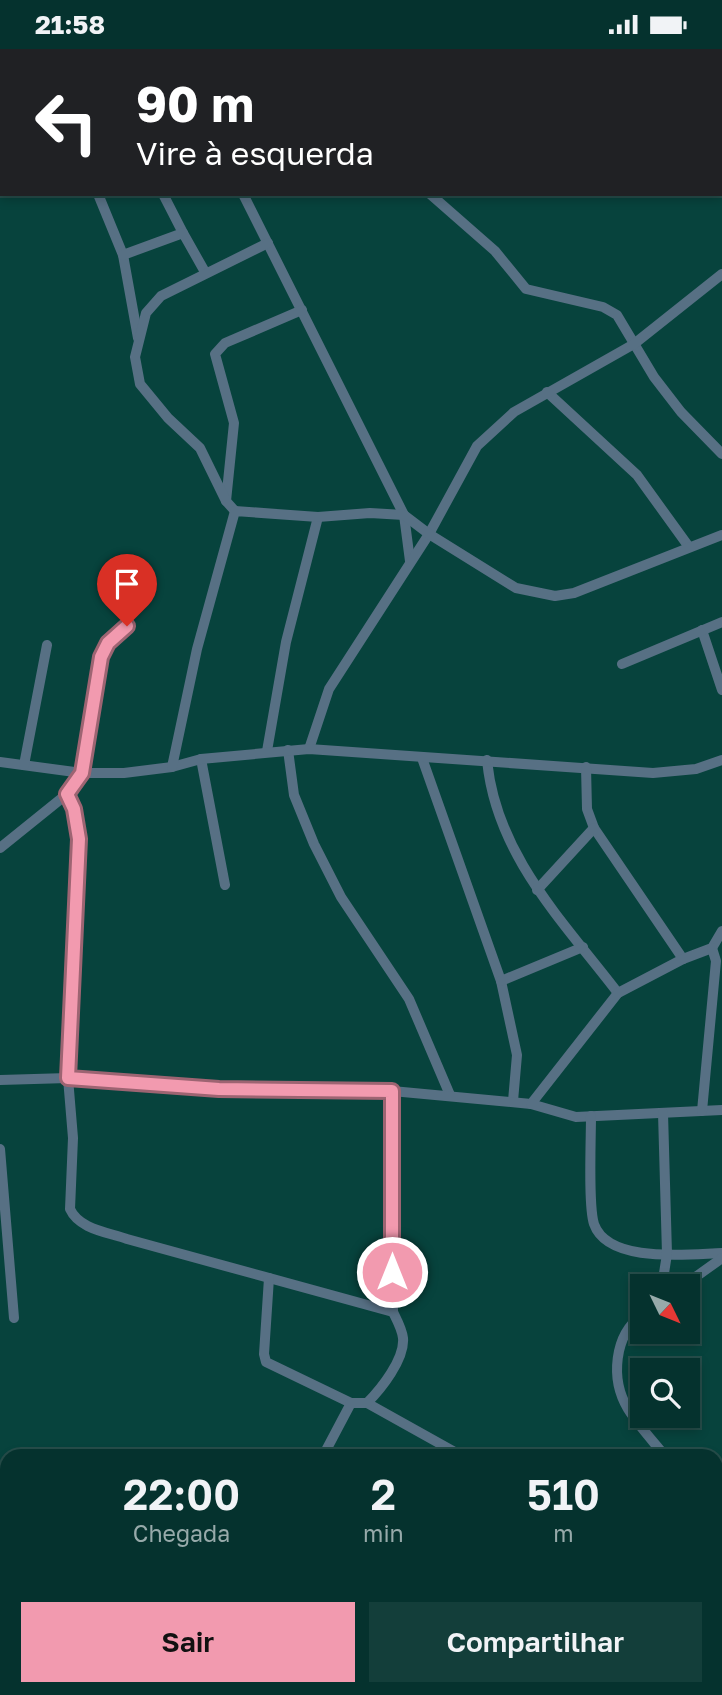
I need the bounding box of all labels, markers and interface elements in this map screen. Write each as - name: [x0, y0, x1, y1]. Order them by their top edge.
- text: 21:58: [35, 9, 105, 40]
- text: 90 m: [136, 74, 254, 133]
- icon: left: [21, 77, 112, 168]
- text: Vire à esquerda: [136, 134, 374, 172]
- pin: [97, 554, 157, 626]
- icon: arrive: [108, 565, 146, 603]
- position arrow: [355, 1235, 429, 1309]
- north arrow: [630, 1274, 700, 1344]
- map controls: [630, 1274, 700, 1428]
- button: search: [630, 1358, 700, 1428]
- text: 22:00: [123, 1469, 240, 1519]
- text: 2: [371, 1469, 396, 1519]
- text: 510: [527, 1469, 600, 1519]
- text: Chegada: [133, 1519, 230, 1547]
- text: min: [363, 1519, 404, 1547]
- text: m: [553, 1519, 574, 1547]
- button: Sair: [21, 1602, 355, 1682]
- button: Compartilhar: [369, 1602, 702, 1682]

